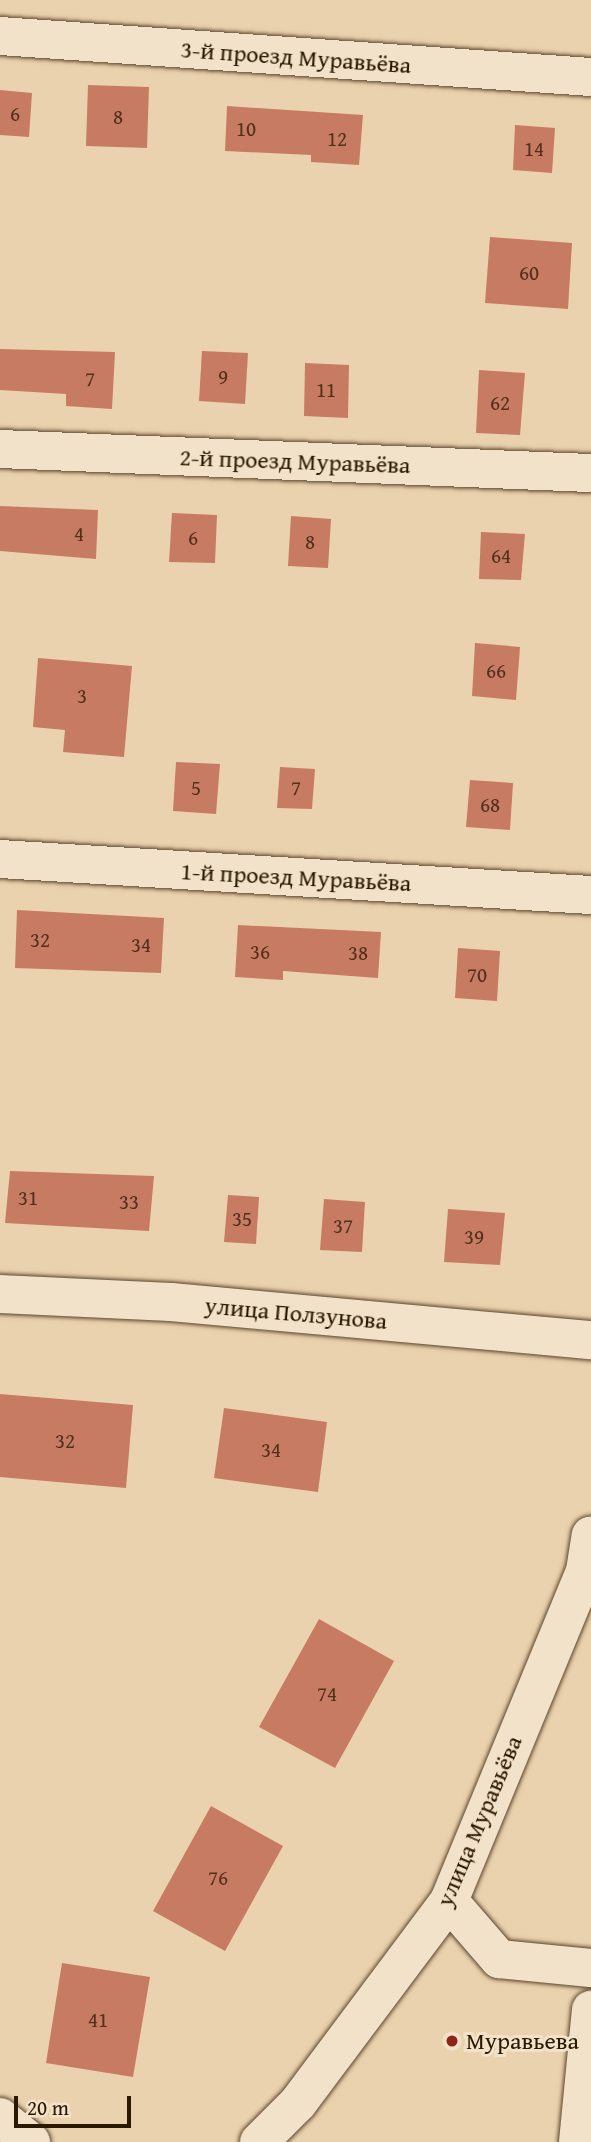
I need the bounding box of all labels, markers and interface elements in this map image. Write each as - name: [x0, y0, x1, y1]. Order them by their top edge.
- street label: 3-й проезд Муравьёва: [180, 35, 412, 79]
- house number: 6: [10, 101, 20, 127]
- house number: 8: [113, 104, 123, 130]
- house number: 10: [236, 116, 256, 142]
- house number: 12: [327, 126, 347, 152]
- house number: 14: [524, 136, 544, 162]
- house number: 60: [519, 260, 539, 286]
- house number: 9: [218, 364, 228, 390]
- house number: 7: [85, 366, 95, 392]
- house number: 11: [316, 377, 336, 403]
- house number: 62: [490, 390, 510, 416]
- street label: 2-й проезд Муравьёва: [179, 443, 411, 479]
- house number: 4: [74, 521, 84, 547]
- house number: 6: [188, 525, 198, 551]
- house number: 8: [305, 529, 315, 555]
- house number: 64: [491, 543, 511, 569]
- house number: 66: [486, 658, 506, 684]
- house number: 3: [77, 683, 87, 709]
- house number: 5: [191, 775, 201, 801]
- house number: 7: [291, 775, 301, 801]
- house number: 68: [480, 792, 500, 818]
- street label: 1-й проезд Муравьёва: [180, 857, 412, 897]
- house number: 32: [30, 927, 50, 953]
- house number: 34: [131, 932, 151, 958]
- house number: 36: [250, 939, 270, 965]
- house number: 38: [348, 940, 368, 966]
- house number: 70: [467, 962, 487, 988]
- house number: 31: [18, 1185, 38, 1211]
- house number: 33: [119, 1189, 139, 1215]
- house number: 35: [232, 1206, 252, 1232]
- house number: 37: [333, 1213, 353, 1239]
- house number: 39: [464, 1224, 484, 1250]
- street label: улица Ползунова: [204, 1291, 388, 1335]
- house number: 32: [55, 1428, 75, 1454]
- house number: 34: [261, 1437, 281, 1463]
- house number: 74: [317, 1681, 337, 1707]
- street label: улица Муравьёва: [430, 1731, 528, 1911]
- house number: 76: [208, 1865, 228, 1891]
- house number: 41: [88, 2007, 108, 2033]
- place label: Муравьева: [466, 2027, 579, 2055]
- marker: Муравьева: [444, 2033, 460, 2049]
- scale bar: [18, 2082, 135, 2126]
- text: 20 m: [27, 2092, 69, 2123]

